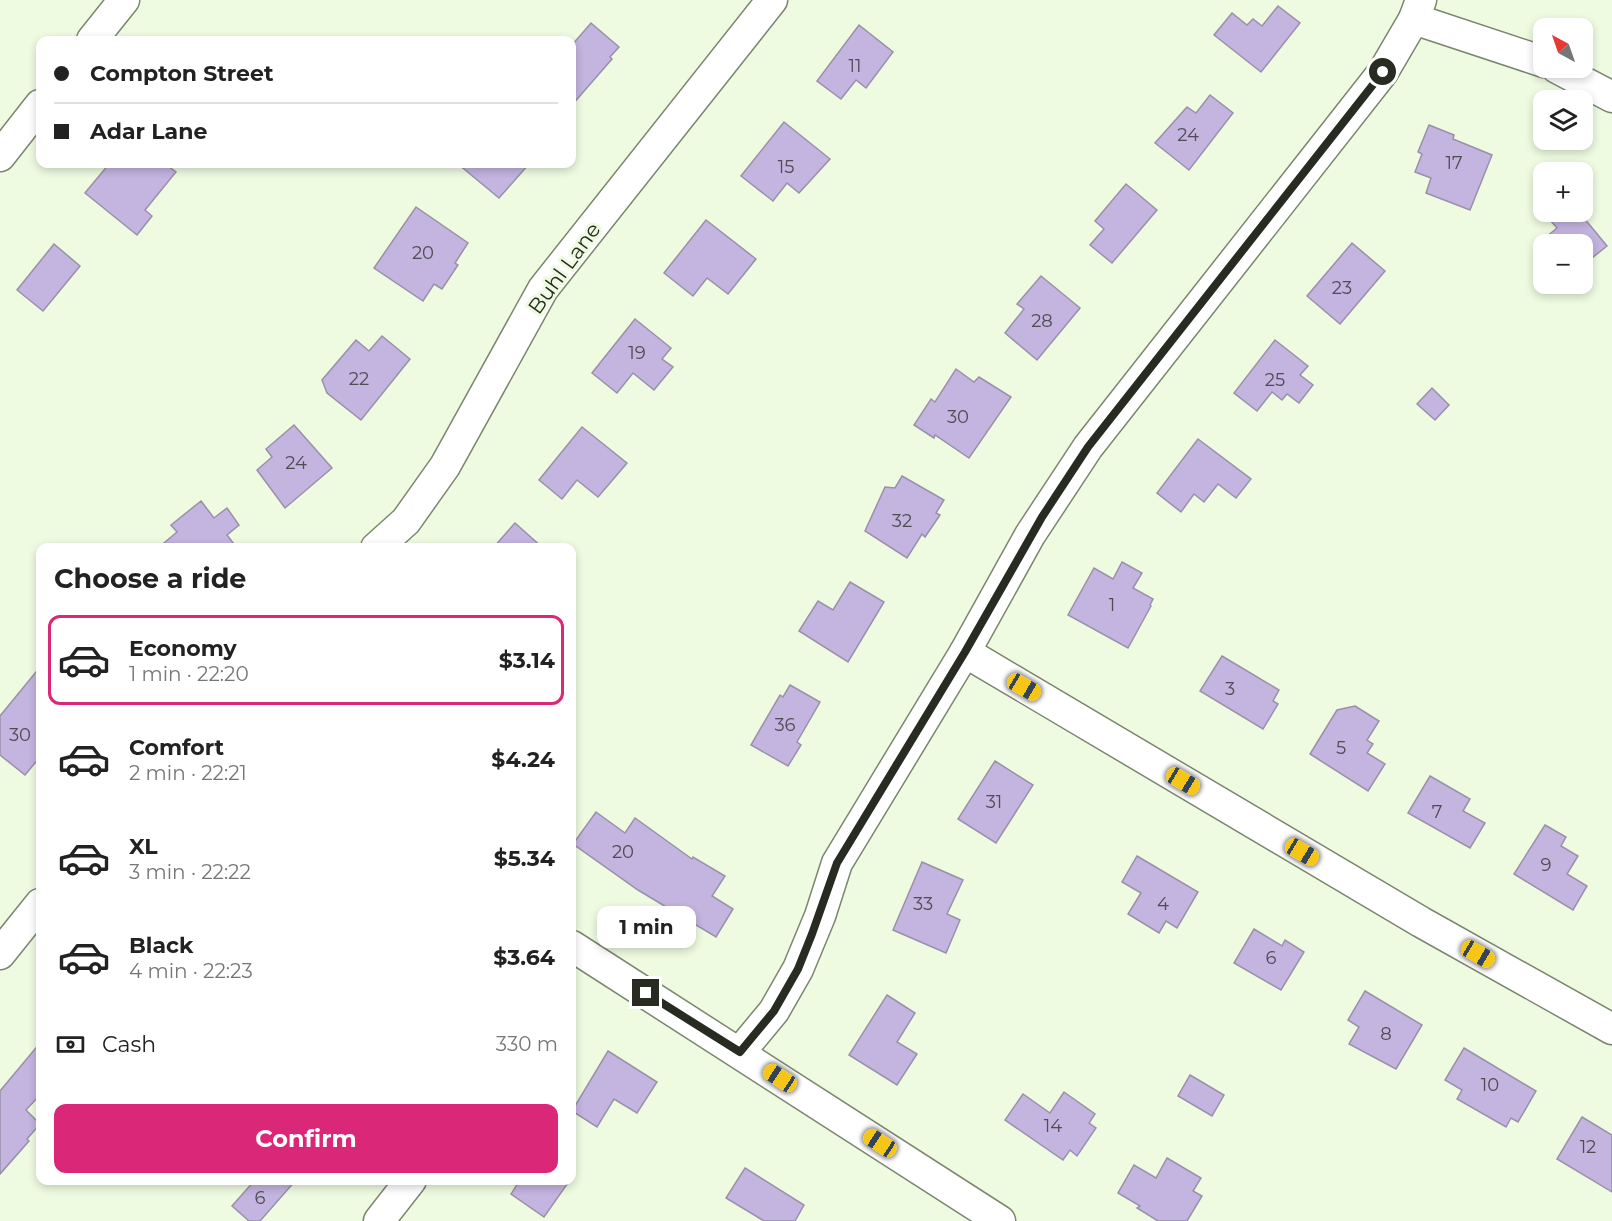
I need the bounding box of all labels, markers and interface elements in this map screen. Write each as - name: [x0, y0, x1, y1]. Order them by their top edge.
- north arrow: [1533, 18, 1593, 78]
- map controls: [1533, 18, 1593, 294]
- house number: 11: [849, 55, 862, 77]
- route start: [1369, 58, 1396, 85]
- text: Compton Street: [90, 60, 273, 87]
- button: layers: [1533, 90, 1593, 150]
- text: Adar Lane: [90, 118, 207, 145]
- house number: 24: [1177, 124, 1199, 146]
- house number: 17: [1445, 152, 1463, 174]
- house number: 15: [778, 156, 794, 178]
- button: +: [1533, 162, 1593, 222]
- street label: Buhl Lane: [522, 217, 606, 319]
- button: −: [1533, 234, 1593, 294]
- house number: 20: [412, 242, 434, 264]
- house number: 23: [1332, 277, 1352, 299]
- house number: 28: [1031, 310, 1053, 332]
- house number: 19: [628, 342, 646, 364]
- house number: 22: [349, 368, 369, 390]
- house number: 25: [1265, 369, 1285, 391]
- house number: 30: [947, 406, 969, 428]
- house number: 24: [285, 452, 307, 474]
- house number: 32: [892, 510, 912, 532]
- text: Choose a ride: [54, 562, 246, 595]
- house number: 1: [1109, 594, 1115, 616]
- icon: car: [57, 633, 111, 687]
- text: Economy: [129, 635, 237, 662]
- text: $3.14: [499, 647, 555, 674]
- text: 1 min · 22:20: [129, 662, 249, 686]
- car: [1004, 670, 1044, 704]
- house number: 3: [1225, 678, 1235, 700]
- house number: 36: [774, 714, 796, 736]
- house number: 30: [9, 724, 31, 746]
- icon: car: [57, 732, 111, 786]
- text: Comfort: [129, 734, 224, 761]
- house number: 5: [1336, 737, 1346, 759]
- text: $4.24: [491, 746, 555, 773]
- text: 2 min · 22:21: [129, 761, 247, 785]
- car: [1163, 764, 1203, 798]
- house number: 31: [986, 791, 1002, 813]
- house number: 7: [1432, 801, 1442, 823]
- icon: car: [57, 831, 111, 885]
- text: XL: [129, 833, 158, 860]
- car: [1282, 835, 1322, 869]
- house number: 20: [612, 841, 634, 863]
- text: $5.34: [494, 845, 555, 872]
- house number: 9: [1541, 854, 1552, 876]
- text: 3 min · 22:22: [129, 860, 251, 884]
- house number: 33: [913, 893, 933, 915]
- house number: 4: [1157, 893, 1169, 915]
- callout: 1 min: [596, 906, 696, 948]
- text: 1 min: [619, 915, 674, 939]
- icon: car: [57, 930, 111, 984]
- text: Black: [129, 932, 193, 959]
- car: [1458, 937, 1498, 971]
- text: $3.64: [493, 944, 555, 971]
- house number: 6: [1266, 947, 1277, 969]
- text: 4 min · 22:23: [129, 959, 253, 983]
- route end: [632, 979, 659, 1006]
- house number: 8: [1380, 1023, 1392, 1045]
- icon: cash: [54, 1028, 87, 1061]
- text: Cash: [102, 1031, 156, 1058]
- text: 330 m: [496, 1032, 558, 1056]
- car: [760, 1061, 800, 1095]
- house number: 10: [1481, 1074, 1499, 1096]
- button: Confirm: [54, 1104, 558, 1173]
- house number: 14: [1044, 1115, 1062, 1137]
- car: [860, 1126, 900, 1160]
- house number: 12: [1580, 1136, 1596, 1158]
- house number: 6: [255, 1187, 266, 1209]

